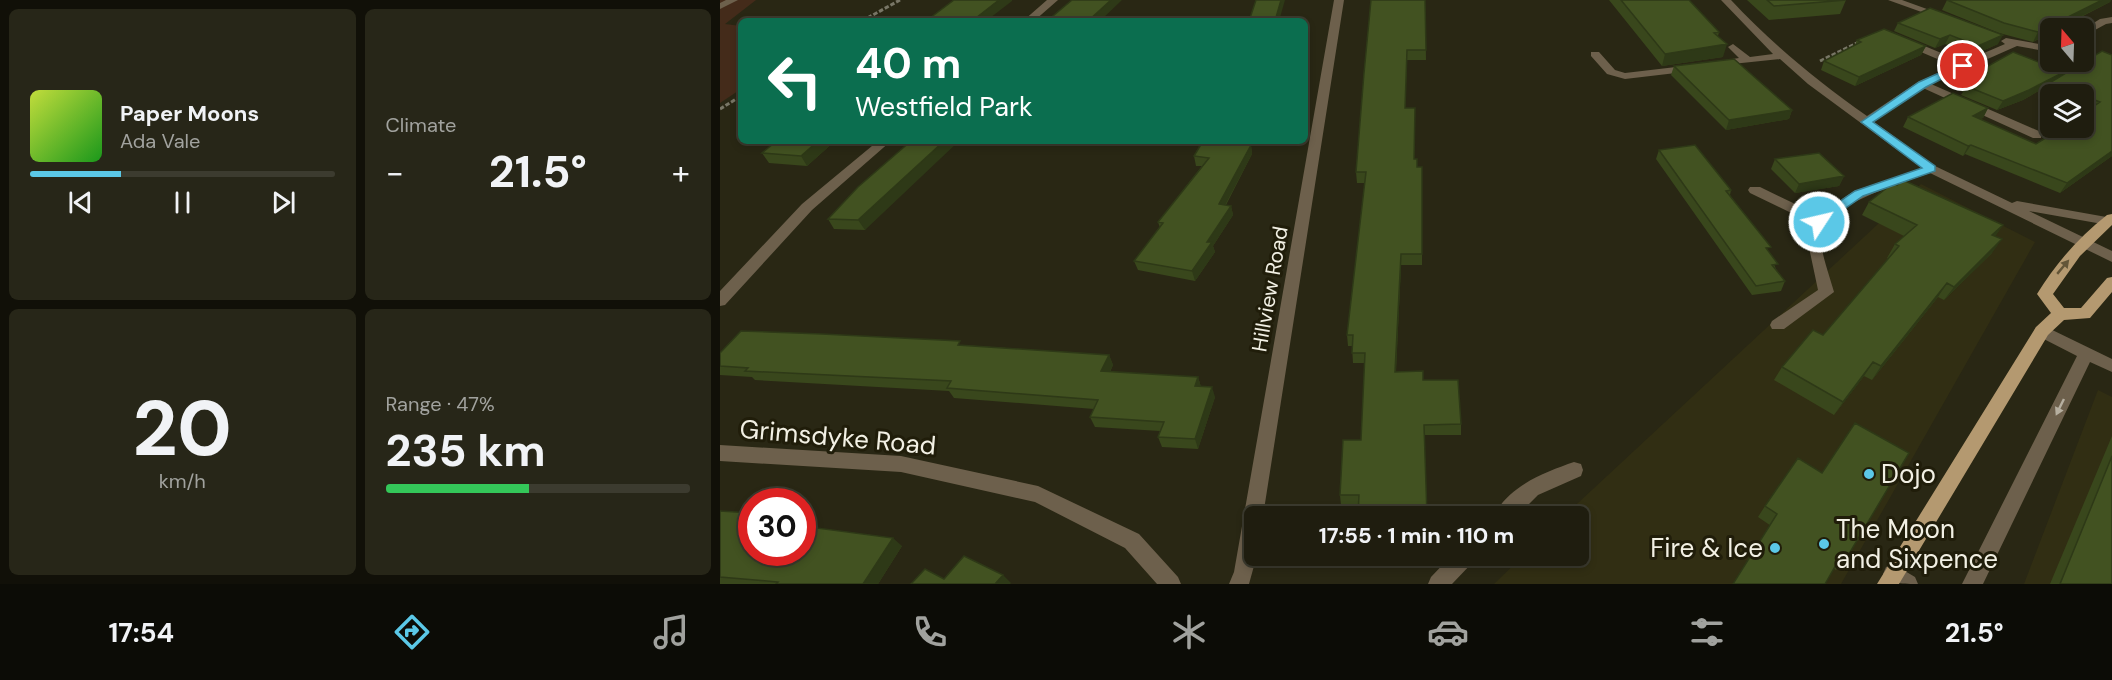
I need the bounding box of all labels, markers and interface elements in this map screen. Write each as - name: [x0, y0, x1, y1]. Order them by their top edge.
- north arrow: [2040, 18, 2094, 72]
- map controls: [2040, 18, 2094, 138]
- text: 40 m: [855, 36, 961, 91]
- pin: [1937, 40, 1988, 91]
- icon: left: [756, 42, 834, 120]
- icon: arrive: [1946, 49, 1979, 82]
- button: layers: [2040, 84, 2094, 138]
- text: Westfield Park: [855, 89, 1033, 124]
- text: Paper Moons: [120, 99, 259, 128]
- text: Climate: [386, 112, 456, 138]
- text: Ada Vale: [120, 128, 200, 154]
- text: 21.5°: [489, 142, 587, 201]
- text: −: [386, 151, 404, 194]
- text: +: [672, 151, 690, 194]
- icon: previous: [64, 186, 97, 219]
- icon: pause: [166, 186, 199, 219]
- icon: next: [267, 186, 300, 219]
- position arrow: [1787, 190, 1851, 254]
- street label: Hillview Road: [1245, 224, 1295, 354]
- one-way arrow: [2057, 259, 2070, 275]
- text: 20: [132, 378, 232, 479]
- text: Range · 47%: [386, 391, 495, 417]
- one-way arrow: [2055, 398, 2064, 415]
- street label: Grimsdyke Road: [738, 411, 938, 463]
- text: 235 km: [386, 421, 546, 480]
- place label: Dojo: [1881, 457, 1936, 491]
- marker: Dojo: [1862, 467, 1876, 481]
- text: km/h: [159, 468, 206, 494]
- speed limit sign: 30: [738, 488, 816, 566]
- place label: The Moon and Sixpence: [1836, 512, 1998, 576]
- text: 17:55 · 1 min · 110 m: [1319, 521, 1514, 550]
- place label: Fire & Ice: [1650, 531, 1763, 565]
- marker: The Moon and Sixpence: [1817, 537, 1831, 551]
- marker: Fire & Ice: [1768, 541, 1782, 555]
- icon: directions: [391, 611, 433, 653]
- icon: music: [650, 611, 692, 653]
- icon: phone: [909, 611, 951, 653]
- icon: climate: [1168, 611, 1210, 653]
- icon: car: [1427, 611, 1469, 653]
- icon: filters: [1686, 611, 1728, 653]
- text: 17:54: [108, 615, 174, 650]
- text: 21.5°: [1945, 615, 2003, 650]

